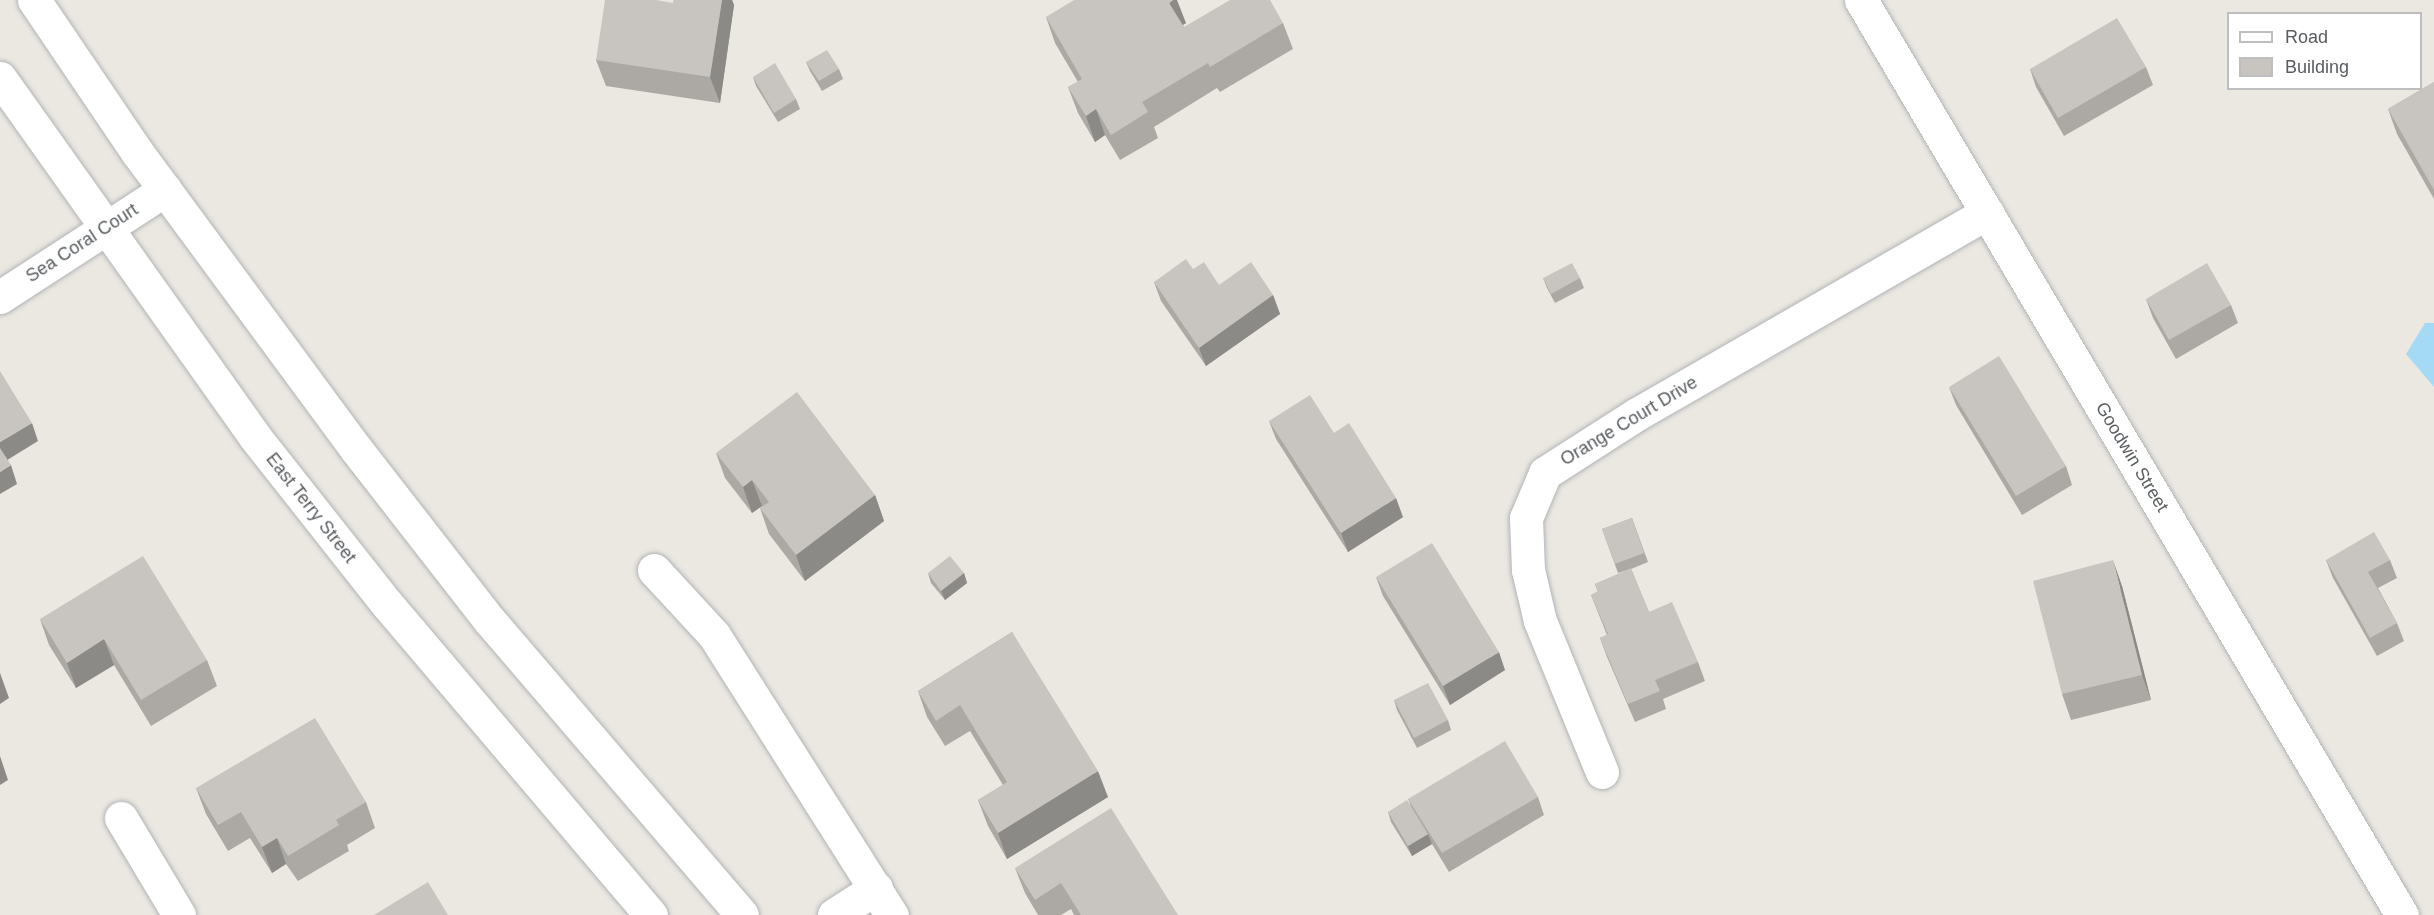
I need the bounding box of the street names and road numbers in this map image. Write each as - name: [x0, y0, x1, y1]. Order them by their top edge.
- street label: Sea Coral Court: [22, 199, 142, 287]
- street label: Orange Court Drive: [1557, 372, 1701, 470]
- street label: Goodwin Street: [2091, 398, 2173, 516]
- street label: East Terry Street: [261, 449, 361, 567]

